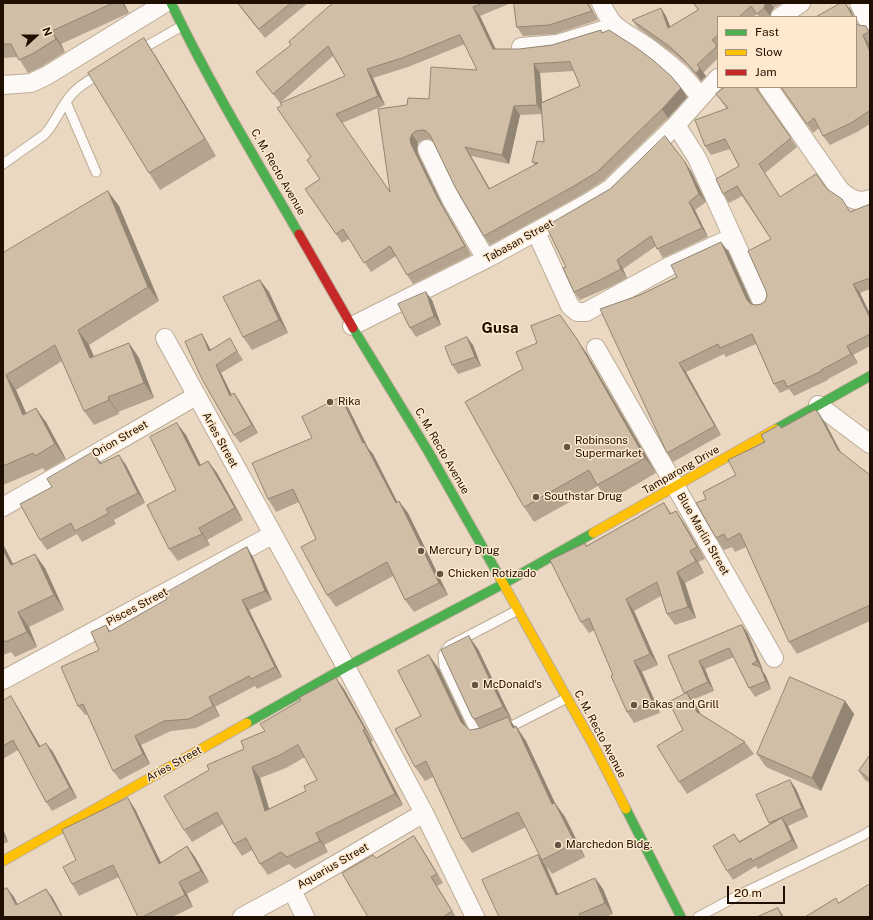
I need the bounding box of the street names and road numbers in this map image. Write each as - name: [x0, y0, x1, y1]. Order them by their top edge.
- street label: C. M. Recto Avenue: [248, 126, 308, 218]
- street label: Tabasan Street: [482, 216, 556, 266]
- street label: C. M. Recto Avenue: [412, 405, 472, 497]
- street label: Aries Street: [199, 410, 241, 470]
- street label: Orion Street: [90, 418, 150, 460]
- street label: Tamparong Drive: [640, 443, 722, 497]
- street label: Blue Marlin Street: [674, 490, 732, 578]
- street label: Pisces Street: [104, 585, 170, 629]
- street label: C. M. Recto Avenue: [571, 688, 629, 780]
- street label: Aries Street: [144, 743, 204, 785]
- street label: Aquarius Street: [295, 840, 371, 892]

